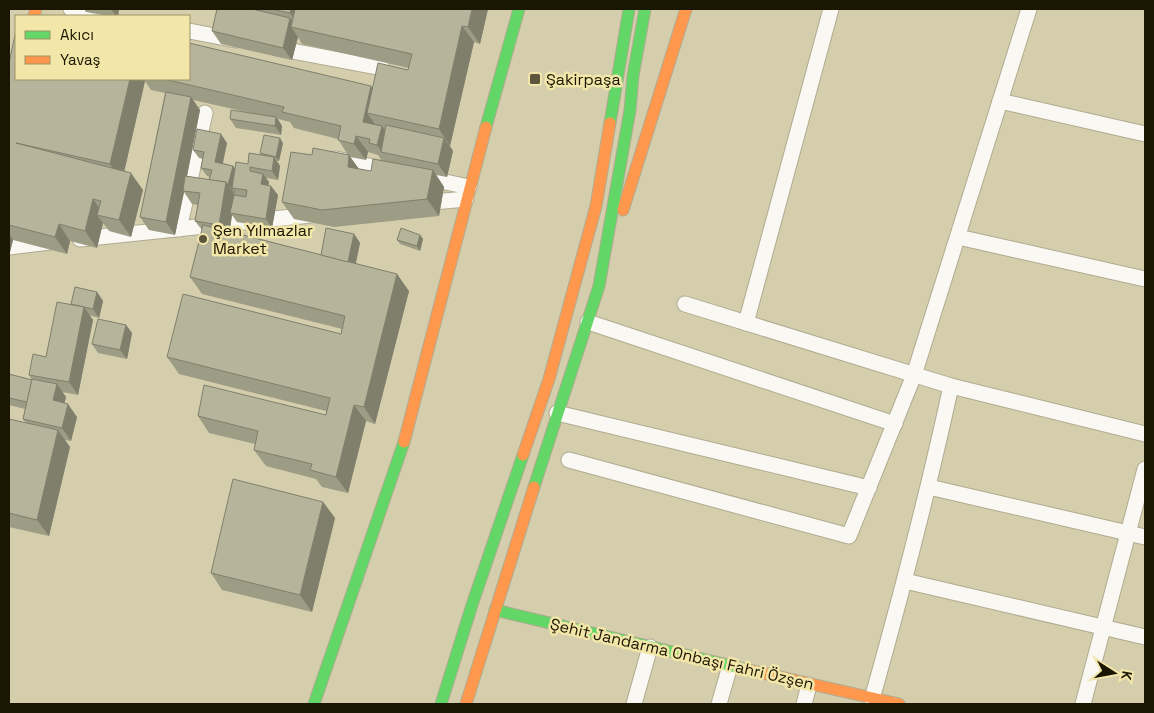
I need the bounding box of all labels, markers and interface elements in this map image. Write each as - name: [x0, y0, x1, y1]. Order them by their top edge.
- legend: [15, 15, 190, 80]
- text: Akıcı: [60, 25, 94, 44]
- text: Yavaş: [60, 50, 101, 69]
- place label: Şakirpaşa: [546, 69, 621, 90]
- marker: Şakirpaşa: [528, 72, 542, 86]
- place label: Şen Yılmazlar Market: [213, 220, 313, 259]
- marker: Şen Yılmazlar Market: [197, 233, 209, 245]
- street label: Şehit Jandarma Onbaşı Fahri Özşen: [548, 613, 816, 695]
- north arrow: [1089, 648, 1139, 698]
- text: K: [1117, 669, 1136, 682]

